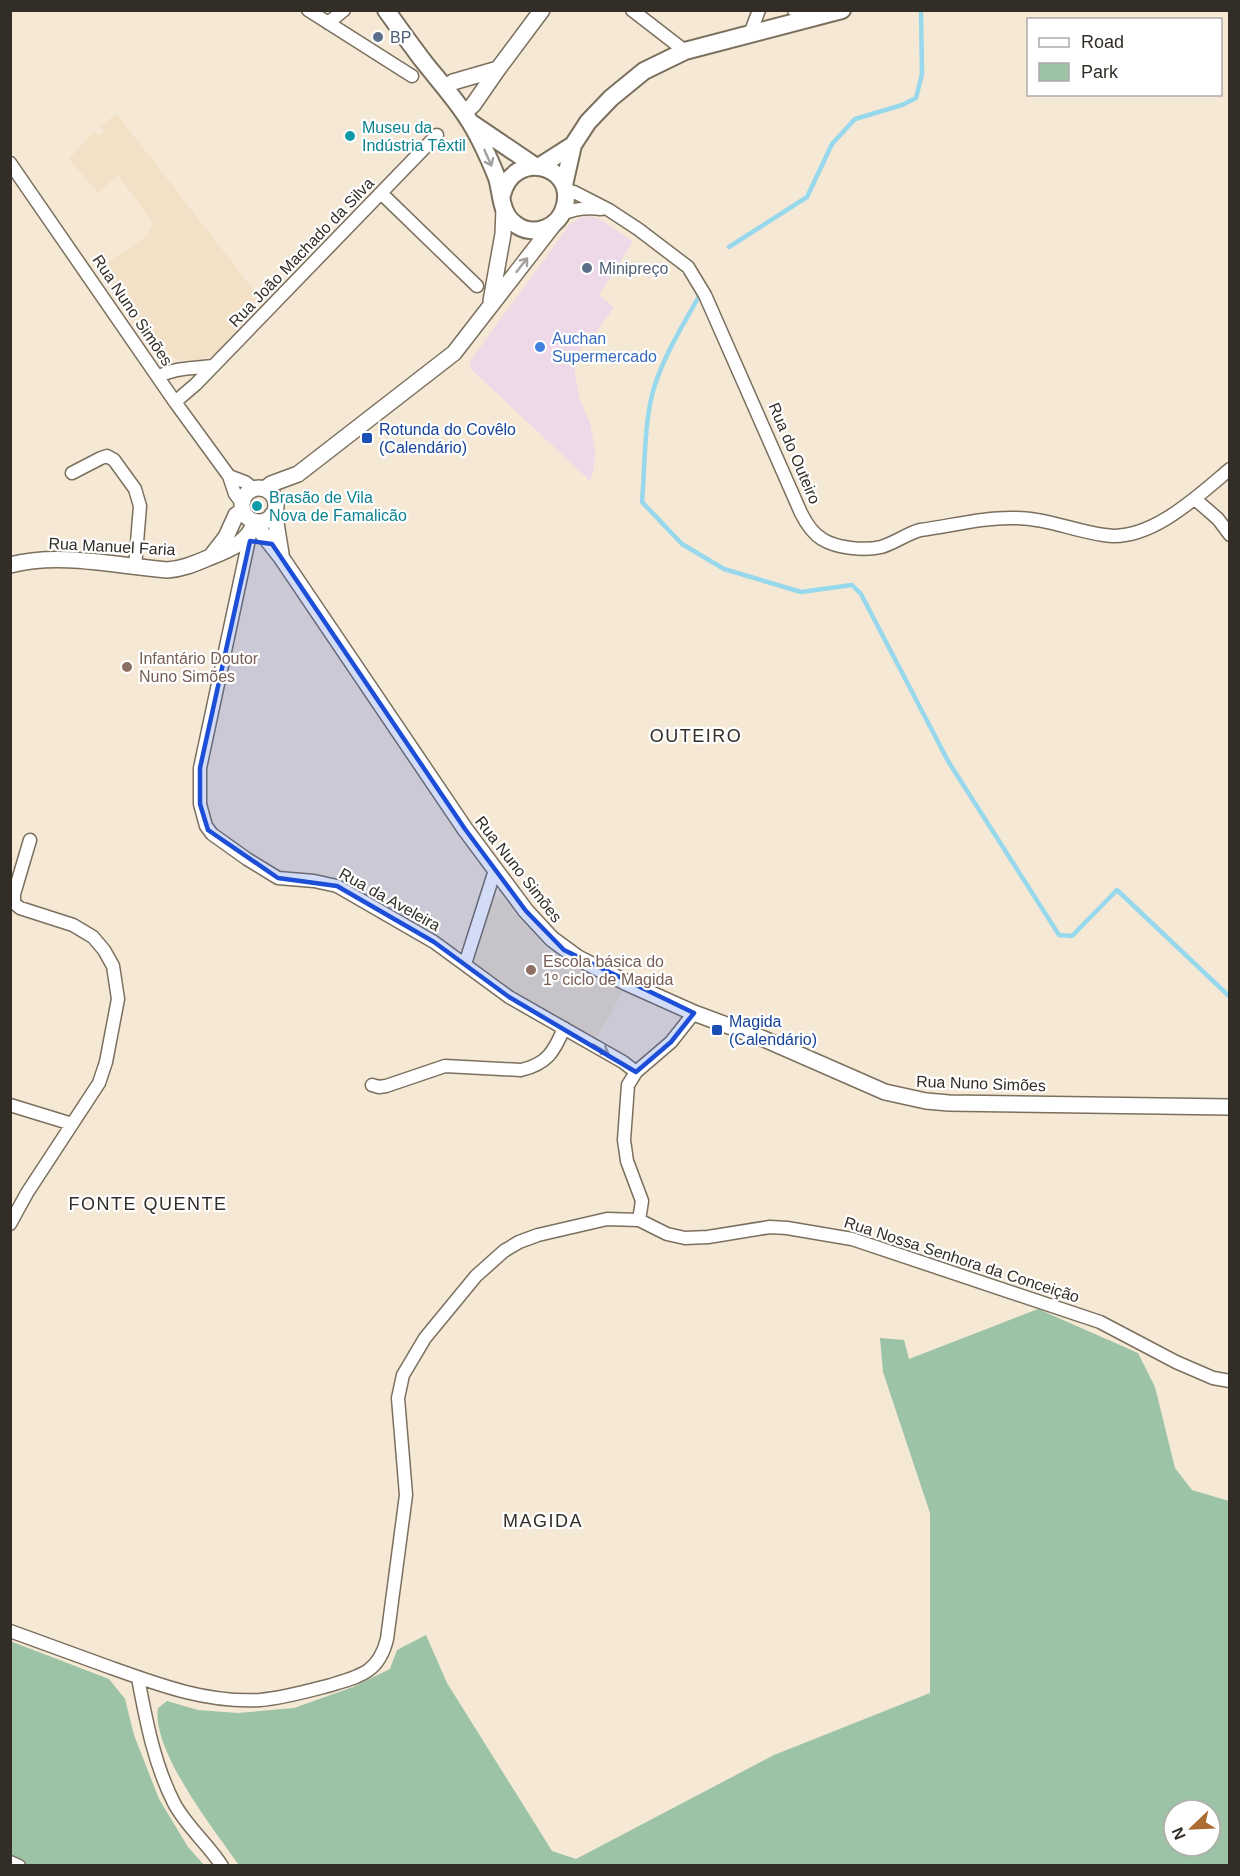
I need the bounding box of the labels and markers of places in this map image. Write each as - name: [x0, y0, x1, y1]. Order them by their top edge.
- place label: BP: [390, 29, 411, 46]
- marker: BP: [371, 30, 385, 44]
- place label: Museu da Indústria Têxtil: [362, 119, 466, 154]
- marker: Museu da Indústria Têxtil: [343, 129, 357, 143]
- place label: Minipreço: [599, 260, 668, 277]
- marker: Minipreço: [580, 261, 594, 275]
- place label: Auchan Supermercado: [552, 330, 657, 365]
- marker: Auchan Supermercado: [533, 340, 547, 354]
- place label: Rotunda do Covêlo (Calendário): [379, 421, 516, 456]
- marker: Rotunda do Covêlo (Calendário): [360, 431, 374, 445]
- place label: Brasão de Vila Nova de Famalicão: [269, 489, 407, 524]
- marker: Brasão de Vila Nova de Famalicão: [250, 499, 264, 513]
- place label: Infantário Doutor Nuno Simões: [139, 650, 259, 685]
- marker: Infantário Doutor Nuno Simões: [120, 660, 134, 674]
- place label: Escola básica do 1º ciclo de Magida: [543, 953, 673, 988]
- marker: Escola básica do 1º ciclo de Magida: [524, 963, 538, 977]
- place label: Magida (Calendário): [729, 1013, 817, 1048]
- marker: Magida (Calendário): [710, 1023, 724, 1037]

